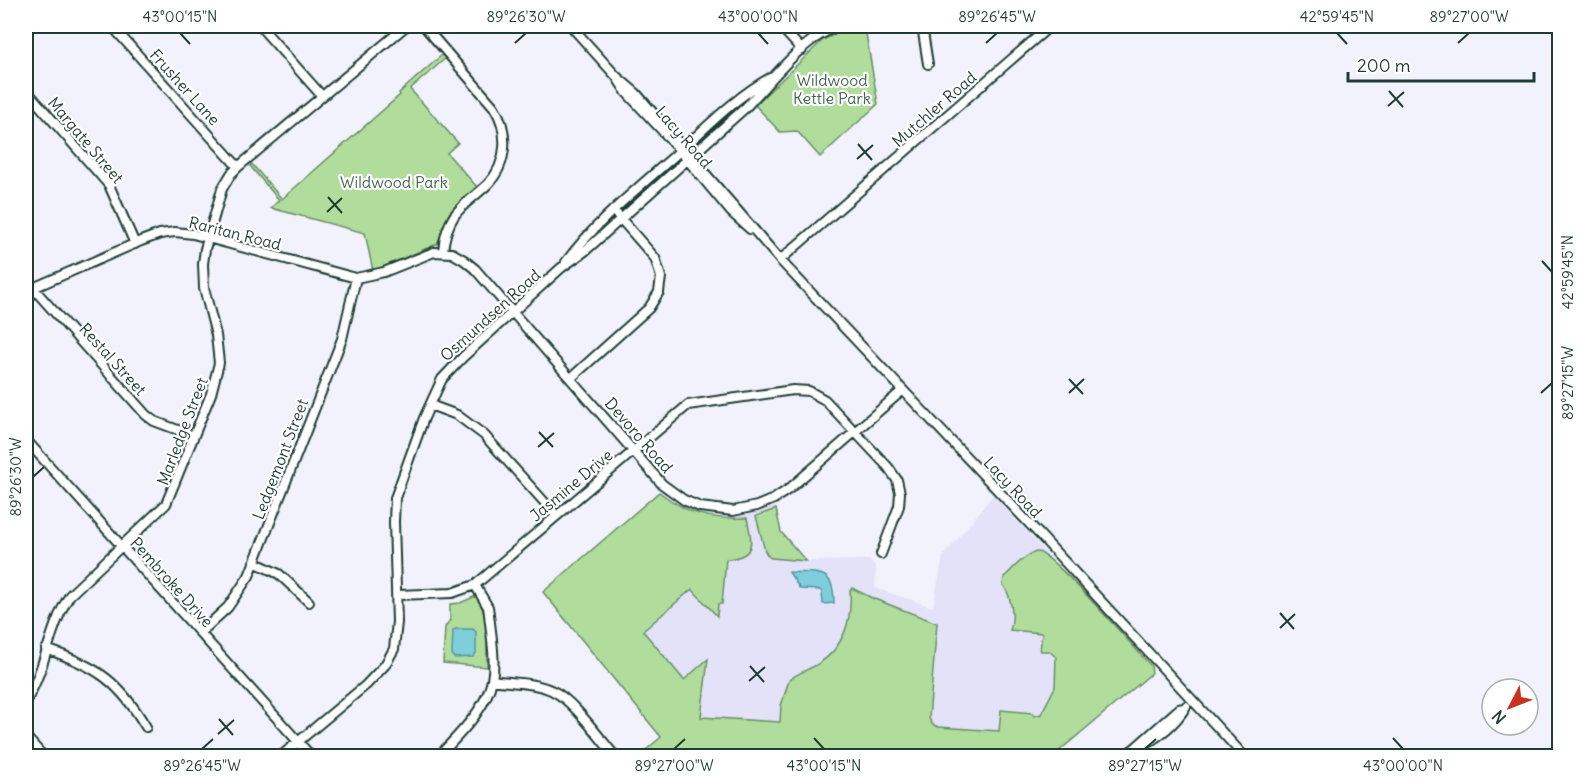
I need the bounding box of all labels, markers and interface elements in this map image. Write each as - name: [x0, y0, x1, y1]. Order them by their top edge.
- text: 43°00'15"N: [143, 7, 217, 26]
- text: 89°26'30"W: [486, 7, 566, 26]
- text: 43°00'00"N: [718, 7, 798, 26]
- text: 89°26'45"W: [958, 7, 1036, 26]
- text: 42°59'45"N: [1300, 7, 1374, 26]
- text: 89°27'00"W: [1429, 7, 1509, 26]
- street label: Frusher Lane: [146, 45, 224, 129]
- scale bar: [1348, 45, 1534, 83]
- text: 200 m: [1357, 54, 1411, 77]
- street label: Mutchler Road: [888, 67, 980, 151]
- park label: Wildwood Kettle Park: [793, 70, 871, 108]
- street label: Margate Street: [44, 93, 128, 188]
- street label: Lacy Road: [651, 102, 717, 172]
- park label: Wildwood Park: [340, 172, 448, 192]
- street label: Raritan Road: [187, 212, 283, 254]
- text: 42°59'45"N: [1558, 235, 1577, 309]
- street label: Osmundsen Road: [436, 265, 544, 365]
- street label: Restal Street: [75, 319, 151, 400]
- text: 89°27'15"W: [1558, 346, 1577, 420]
- street label: Marledge Street: [152, 374, 212, 488]
- street label: Devoro Road: [601, 393, 677, 477]
- street label: Ledgemont Street: [248, 395, 312, 522]
- text: 89°26'30"W: [6, 437, 25, 517]
- street label: Jasmine Drive: [526, 445, 616, 525]
- street label: Lacy Road: [980, 452, 1046, 522]
- street label: Pembroke Drive: [126, 533, 218, 631]
- north arrow: [1480, 677, 1540, 737]
- text: N: [1488, 706, 1510, 728]
- text: 89°26'45"W: [163, 756, 241, 775]
- text: 89°27'00"W: [634, 756, 714, 775]
- text: 43°00'15"N: [787, 756, 861, 775]
- text: 89°27'15"W: [1108, 756, 1182, 775]
- text: 43°00'00"N: [1363, 756, 1443, 775]

